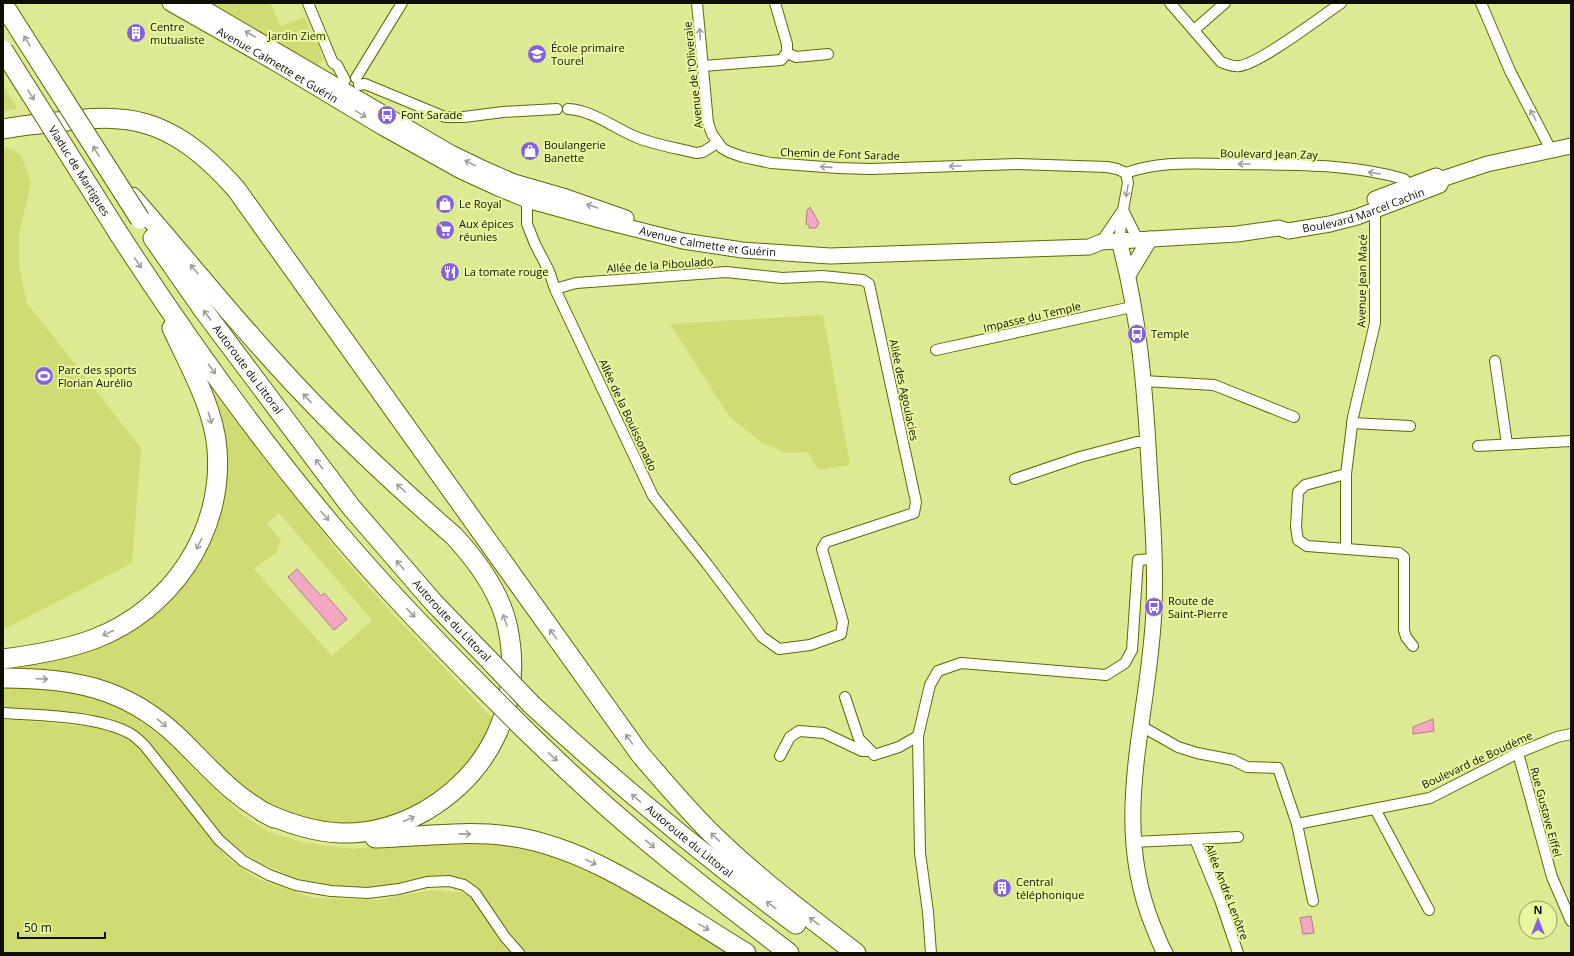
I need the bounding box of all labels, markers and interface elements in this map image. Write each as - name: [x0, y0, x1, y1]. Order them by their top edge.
- place label: Centre mutualiste: [150, 19, 205, 47]
- street label: Avenue de l'Oliveraie: [679, 21, 706, 129]
- building icon: Centre mutualiste: [125, 22, 147, 44]
- street label: Avenue Calmette et Guérin: [214, 23, 341, 106]
- park label: Jardin Ziem: [267, 28, 326, 43]
- one-way arrow: [697, 28, 704, 41]
- one-way arrow: [244, 30, 256, 38]
- one-way arrow: [22, 36, 31, 47]
- place label: École primaire Tourel: [551, 40, 625, 68]
- school or university icon: École primaire Tourel: [526, 43, 548, 65]
- one-way arrow: [28, 89, 36, 101]
- bus stop icon: Font Sarade: [376, 104, 398, 126]
- place label: Font Sarade: [401, 107, 462, 122]
- one-way arrow: [1529, 109, 1537, 121]
- one-way arrow: [355, 111, 367, 119]
- street label: Viaduc de Martigues: [46, 123, 114, 219]
- place label: Boulangerie Banette: [544, 137, 606, 165]
- shop icon: Boulangerie Banette: [519, 140, 541, 162]
- street label: Chemin de Font Sarade: [780, 144, 900, 163]
- one-way arrow: [92, 145, 100, 157]
- street label: Boulevard Jean Zay: [1220, 145, 1319, 162]
- one-way arrow: [464, 158, 476, 166]
- one-way arrow: [1238, 160, 1251, 168]
- one-way arrow: [949, 162, 962, 170]
- one-way arrow: [819, 164, 832, 171]
- one-way arrow: [1368, 169, 1381, 177]
- street label: Boulevard Marcel Cachin: [1301, 184, 1426, 235]
- one-way arrow: [1123, 185, 1131, 198]
- shop icon: Le Royal: [434, 193, 456, 215]
- place label: Le Royal: [459, 196, 502, 211]
- one-way arrow: [587, 202, 599, 210]
- place label: Aux épices réunies: [459, 216, 514, 244]
- supermarket icon: Aux épices réunies: [434, 219, 456, 241]
- street label: Avenue Calmette et Guérin: [638, 222, 776, 259]
- street label: Avenue Jean Macé: [1353, 234, 1370, 328]
- street label: Allée de la Piboulado: [606, 253, 714, 276]
- one-way arrow: [134, 257, 142, 269]
- restaurant icon: La tomate rouge: [439, 261, 461, 283]
- one-way arrow: [189, 264, 198, 275]
- place label: La tomate rouge: [464, 264, 549, 279]
- street label: Impasse du Temple: [981, 298, 1082, 335]
- one-way arrow: [203, 309, 211, 320]
- street label: Autoroute du Littoral: [210, 321, 287, 417]
- bus stop icon: Temple: [1126, 323, 1148, 345]
- place label: Temple: [1151, 326, 1189, 341]
- street label: Allée des Agoulacies: [886, 338, 923, 442]
- street label: Allée de la Bouissonado: [596, 356, 661, 473]
- place label: Parc des sports Florian Aurélio: [58, 362, 137, 390]
- one-way arrow: [208, 363, 216, 374]
- sports icon: Parc des sports Florian Aurélio: [33, 365, 55, 387]
- one-way arrow: [303, 393, 312, 403]
- one-way arrow: [207, 411, 214, 424]
- one-way arrow: [314, 458, 323, 469]
- one-way arrow: [396, 484, 406, 493]
- one-way arrow: [320, 511, 329, 522]
- one-way arrow: [195, 538, 202, 550]
- one-way arrow: [396, 559, 405, 570]
- street label: Autoroute du Littoral: [410, 576, 495, 665]
- place label: Route de Saint-Pierre: [1168, 593, 1228, 621]
- bus stop icon: Route de Saint-Pierre: [1143, 596, 1165, 618]
- one-way arrow: [406, 608, 415, 618]
- one-way arrow: [501, 614, 509, 626]
- one-way arrow: [549, 628, 558, 639]
- one-way arrow: [102, 630, 114, 637]
- one-way arrow: [35, 676, 48, 683]
- one-way arrow: [156, 718, 167, 727]
- street label: Boulevard de Boudème: [1419, 727, 1535, 792]
- one-way arrow: [625, 734, 633, 745]
- one-way arrow: [548, 752, 558, 762]
- street label: Rue Gustave Eiffel: [1527, 765, 1566, 858]
- one-way arrow: [631, 793, 641, 802]
- street label: Autoroute du Littoral: [643, 801, 736, 880]
- one-way arrow: [402, 815, 414, 822]
- one-way arrow: [458, 830, 471, 838]
- one-way arrow: [710, 832, 720, 841]
- one-way arrow: [645, 839, 655, 848]
- street label: Allée André Lenôtre: [1202, 842, 1253, 942]
- one-way arrow: [584, 859, 596, 866]
- place label: Central téléphonique: [1016, 874, 1084, 902]
- building icon: Central téléphonique: [991, 877, 1013, 899]
- north arrow: [1518, 900, 1558, 940]
- one-way arrow: [765, 901, 776, 909]
- text: N: [1534, 902, 1542, 917]
- scale bar: [18, 914, 105, 940]
- one-way arrow: [809, 917, 820, 925]
- text: 50 m: [24, 919, 52, 936]
- one-way arrow: [698, 922, 709, 931]

